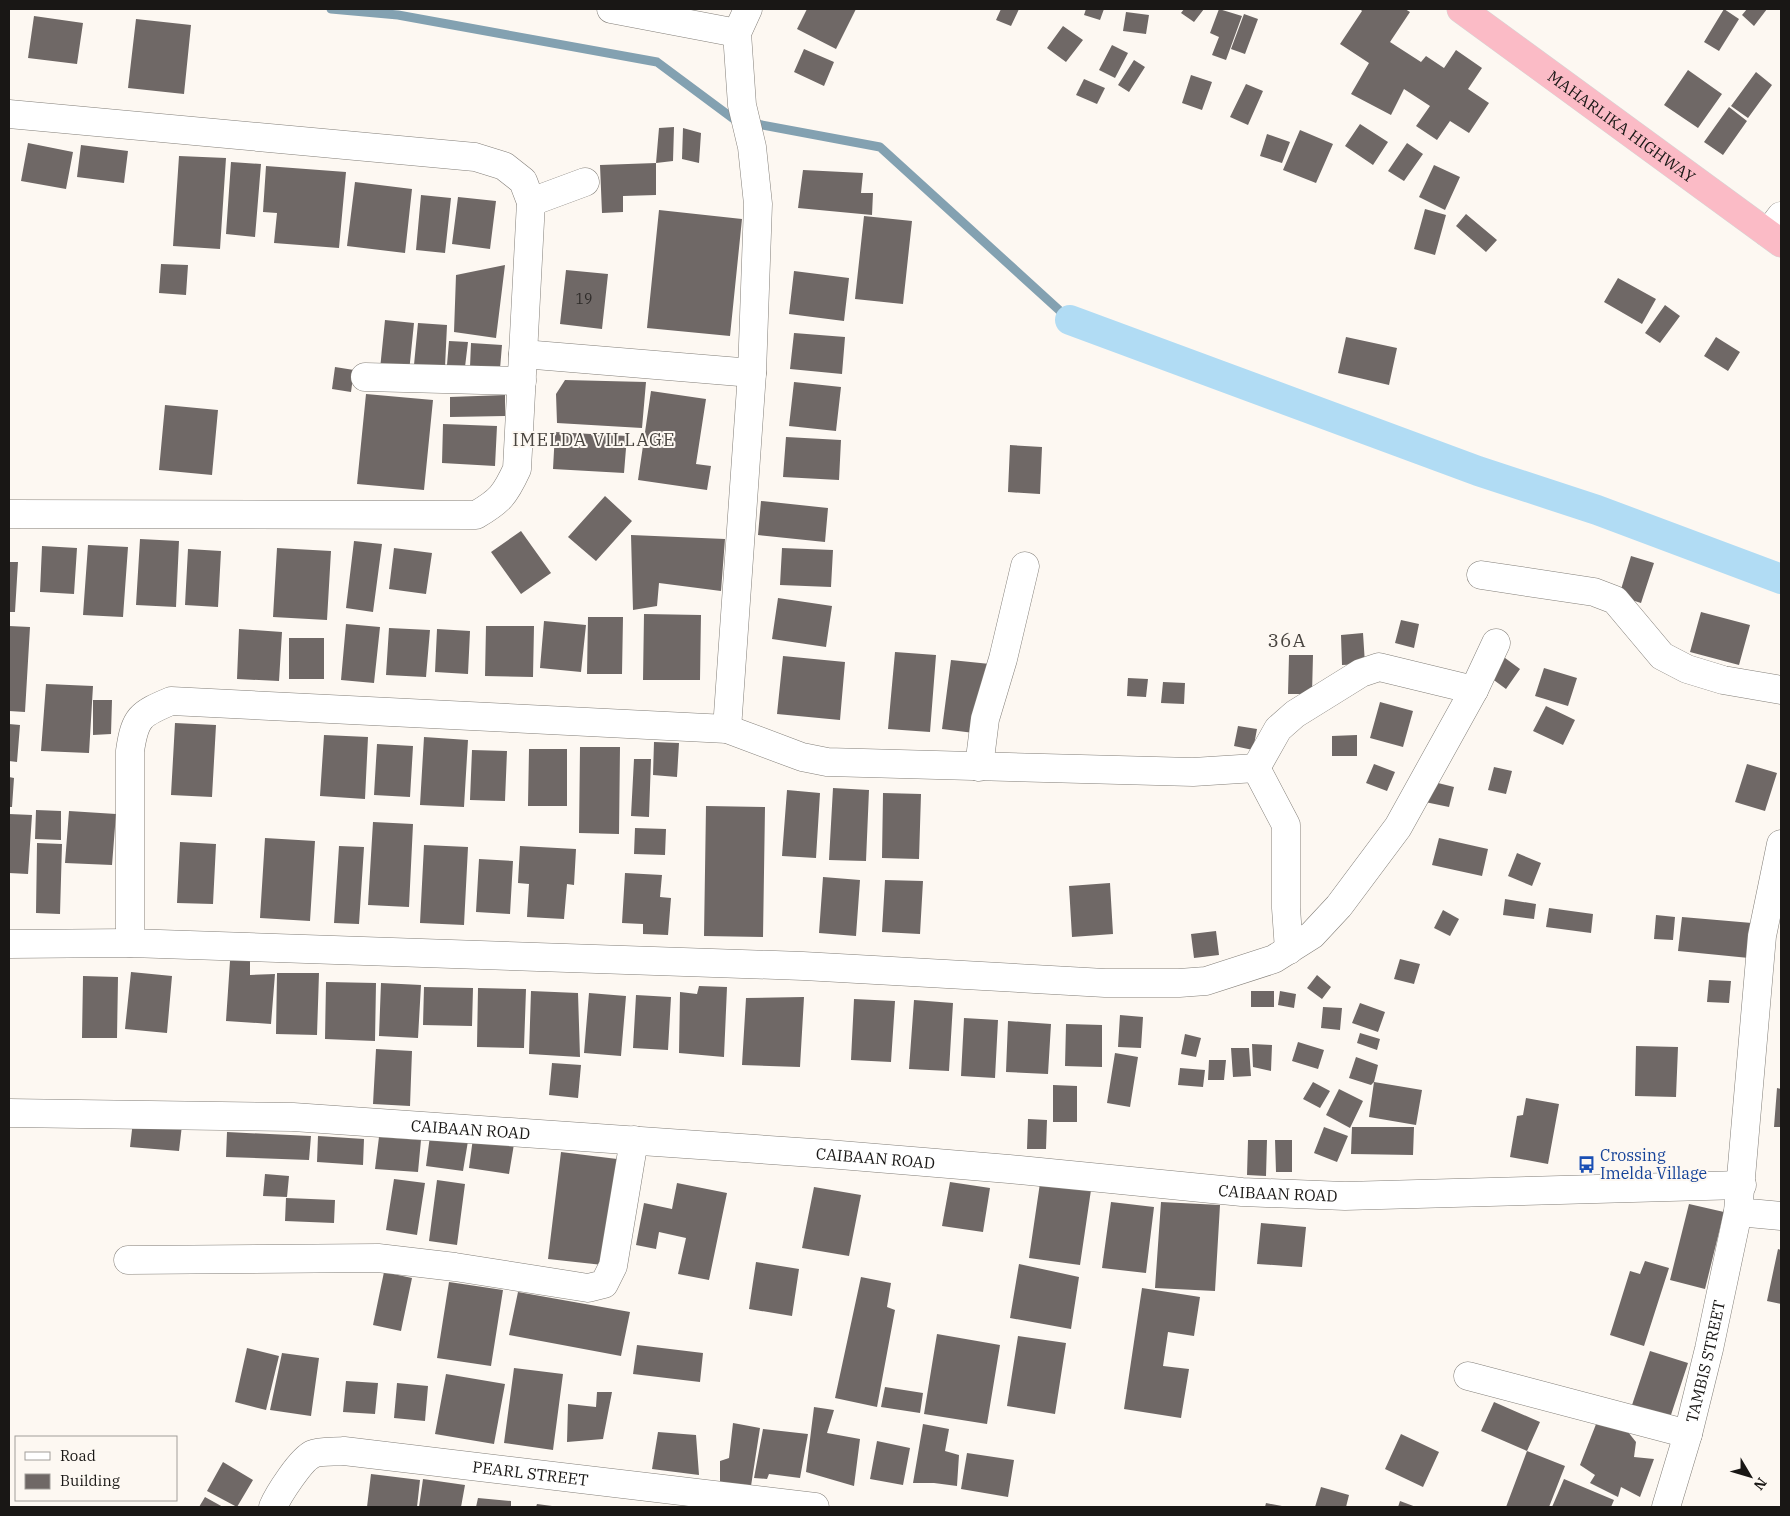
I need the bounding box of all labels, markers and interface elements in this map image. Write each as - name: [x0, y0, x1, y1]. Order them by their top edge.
- street label: MAHARLIKA HIGHWAY: [1544, 66, 1699, 187]
- house number: 19: [576, 290, 592, 308]
- district label: IMELDA VILLAGE: [512, 428, 676, 451]
- district label: 36A: [1268, 628, 1306, 652]
- street label: CAIBAAN ROAD: [410, 1115, 531, 1143]
- street label: CAIBAAN ROAD: [815, 1143, 936, 1173]
- place label: Crossing Imelda Village: [1600, 1145, 1707, 1183]
- bus stop icon: Crossing Imelda Village: [1576, 1154, 1596, 1174]
- street label: CAIBAAN ROAD: [1217, 1180, 1338, 1206]
- street label: TAMBIS STREET: [1681, 1298, 1729, 1425]
- legend: [15, 1436, 178, 1501]
- text: Road: [60, 1446, 96, 1465]
- north arrow: [1725, 1451, 1775, 1501]
- street label: PEARL STREET: [471, 1456, 589, 1490]
- text: Building: [60, 1471, 120, 1490]
- text: N: [1750, 1474, 1771, 1494]

